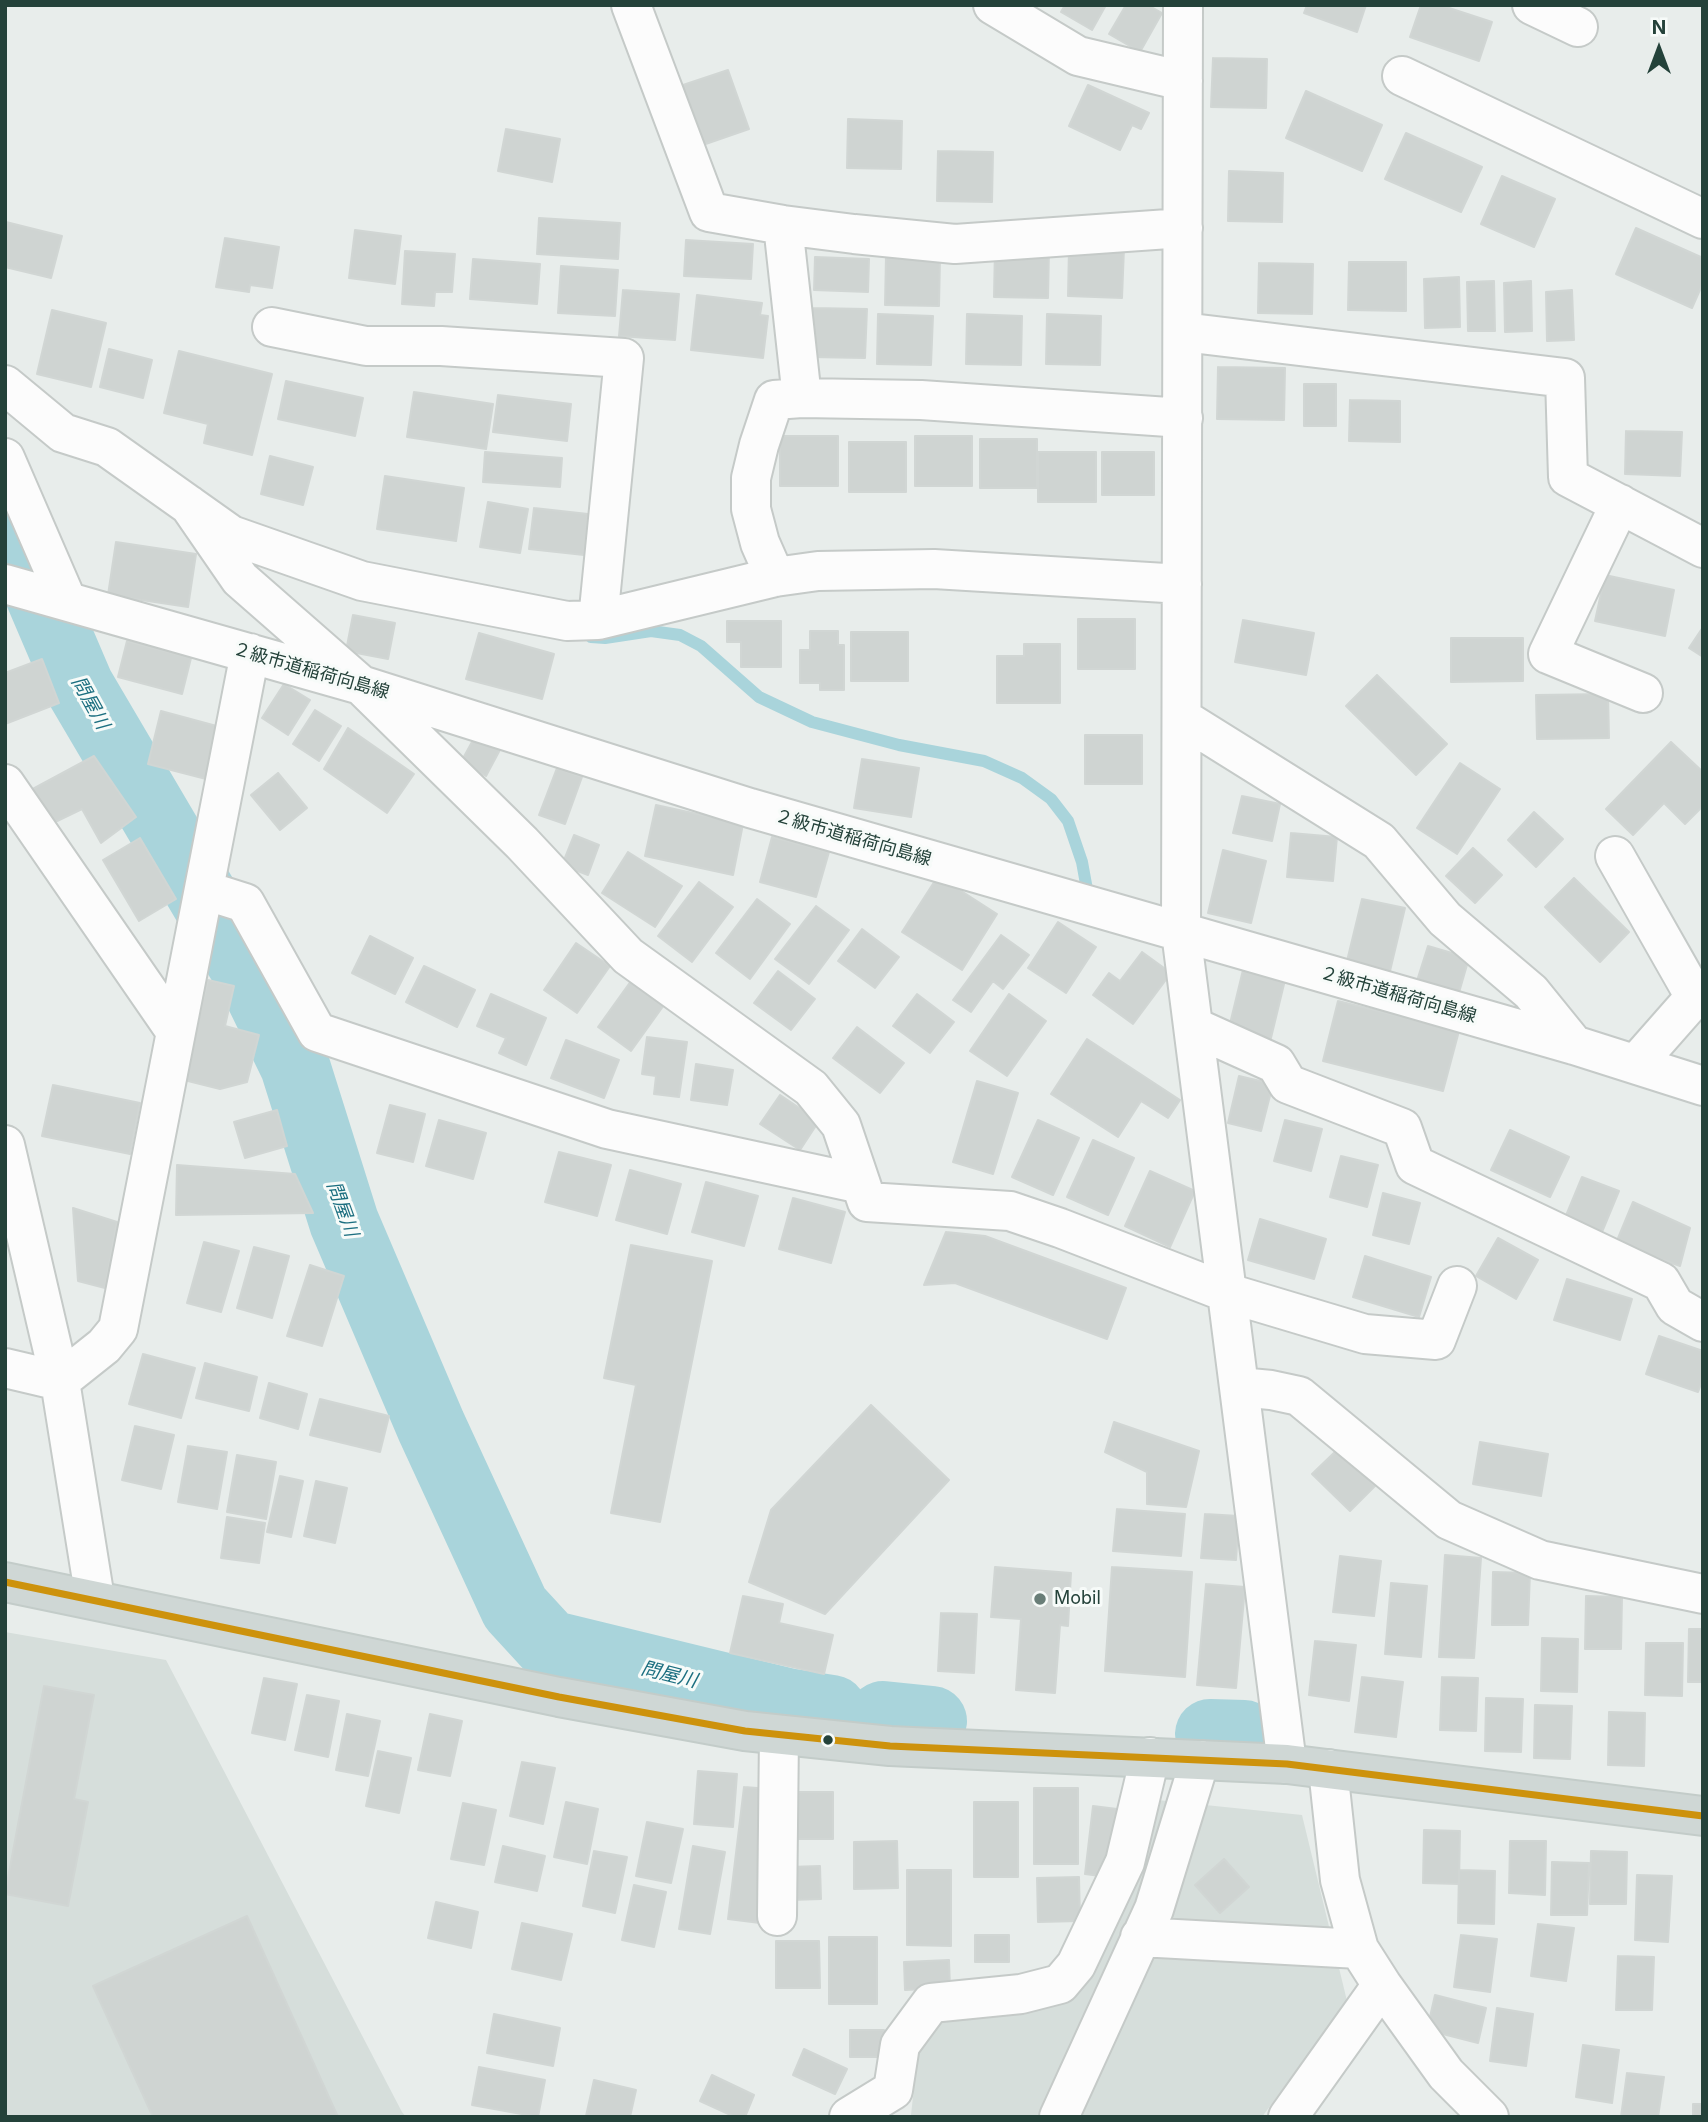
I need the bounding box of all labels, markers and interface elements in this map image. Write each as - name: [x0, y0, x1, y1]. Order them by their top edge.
- north arrow: [1624, 14, 1694, 84]
- text: N: [1652, 16, 1666, 39]
- street label: ２級市道稲荷向島線: [230, 638, 392, 704]
- water label: 問屋川: [66, 673, 114, 733]
- street label: ２級市道稲荷向島線: [772, 805, 934, 871]
- street label: ２級市道稲荷向島線: [1317, 962, 1479, 1028]
- water label: 問屋川: [322, 1178, 362, 1240]
- place label: Mobil: [1054, 1588, 1101, 1610]
- marker: Mobil: [1032, 1591, 1048, 1607]
- water label: 問屋川: [639, 1657, 699, 1693]
- unlabelled marker: [821, 1733, 835, 1747]

